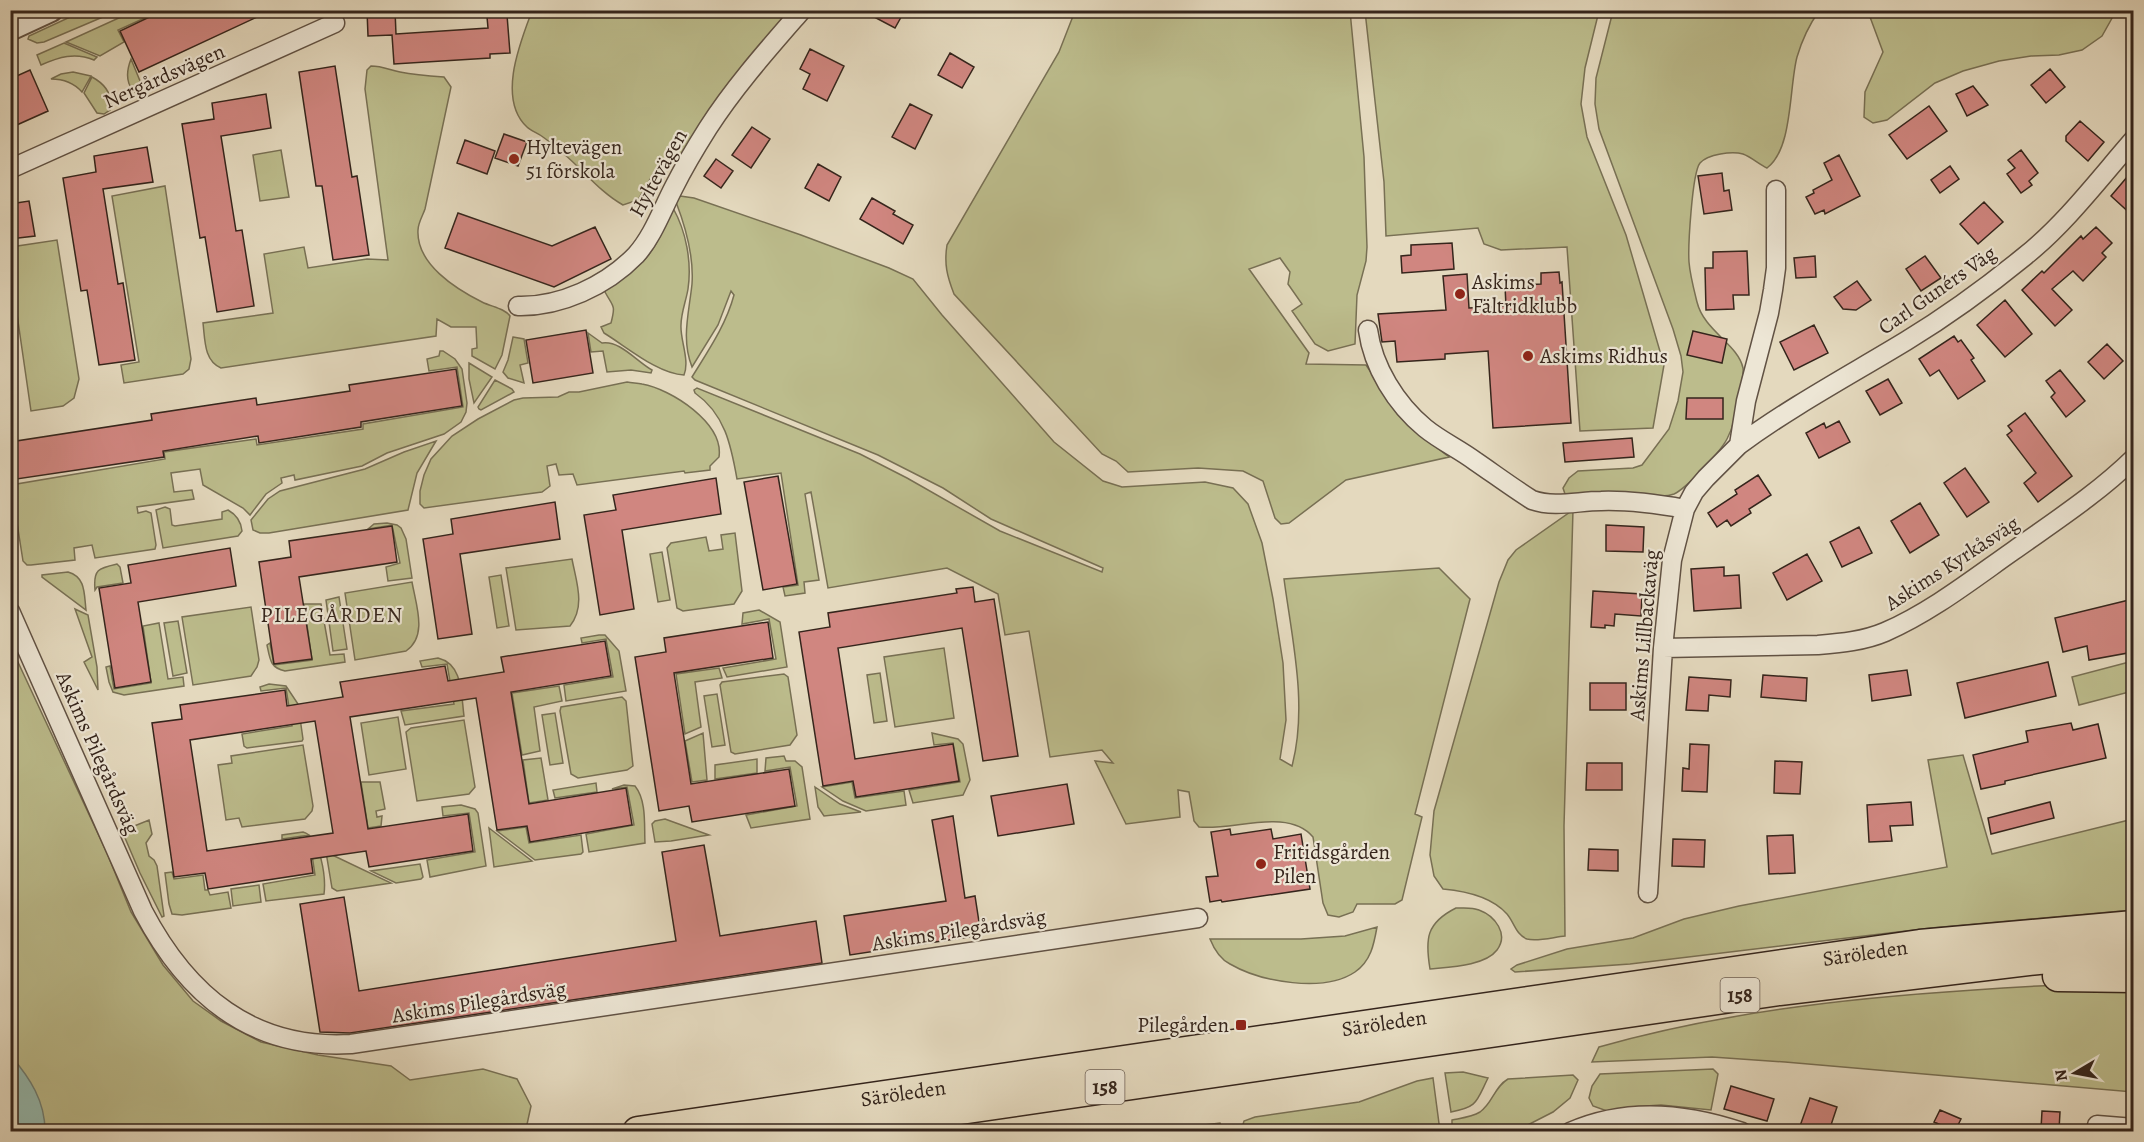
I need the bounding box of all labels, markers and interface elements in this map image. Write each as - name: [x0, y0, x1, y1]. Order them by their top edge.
- street label: Nergårdsvägen: [99, 37, 229, 115]
- street label: Hyltevägen: [622, 124, 694, 222]
- place label: Hyltevägen 51 förskola: [526, 133, 622, 185]
- marker: Hyltevägen 51 förskola: [507, 152, 521, 166]
- street label: Carl Gunérs Väg: [1872, 239, 2002, 341]
- place label: Askims Fältridklubb: [1471, 268, 1577, 320]
- marker: Askims Fältridklubb: [1453, 287, 1467, 301]
- place label: Askims Ridhus: [1539, 342, 1668, 370]
- marker: Askims Ridhus: [1521, 349, 1535, 363]
- street label: Askims Kyrkåsväg: [1879, 509, 2025, 617]
- street label: Askims Lillbackaväg: [1622, 548, 1665, 723]
- district label: PILEGÅRDEN: [260, 600, 404, 630]
- street label: Askims Pilegårdsväg: [49, 666, 147, 839]
- place label: Fritidsgården Pilen: [1273, 838, 1390, 890]
- marker: Fritidsgården Pilen: [1254, 857, 1268, 871]
- street label: Askims Pilegårdsväg: [869, 902, 1048, 958]
- street label: Säröleden: [1821, 933, 1909, 973]
- street label: Askims Pilegårdsväg: [389, 974, 568, 1030]
- road number: 158: [1720, 978, 1760, 1012]
- street label: Säröleden: [1340, 1003, 1428, 1043]
- place label: Pilegården: [1137, 1011, 1229, 1039]
- marker: Pilegården: [1234, 1018, 1248, 1032]
- north arrow: [2045, 1043, 2105, 1103]
- text: N: [2049, 1067, 2073, 1083]
- road number: 158: [1086, 1070, 1124, 1104]
- street label: Säröleden: [859, 1073, 948, 1113]

